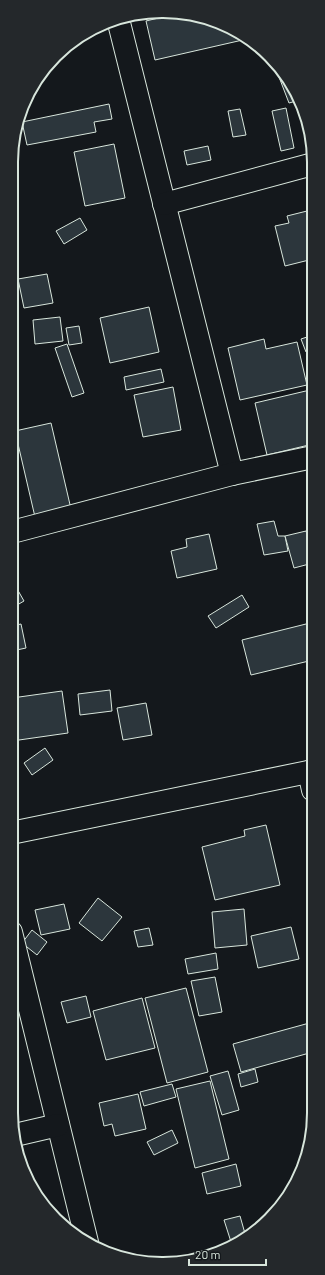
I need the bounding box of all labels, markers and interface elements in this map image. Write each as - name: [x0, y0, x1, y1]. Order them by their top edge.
- scale bar: [189, 1241, 266, 1267]
- text: 20 m: [195, 1247, 221, 1261]

